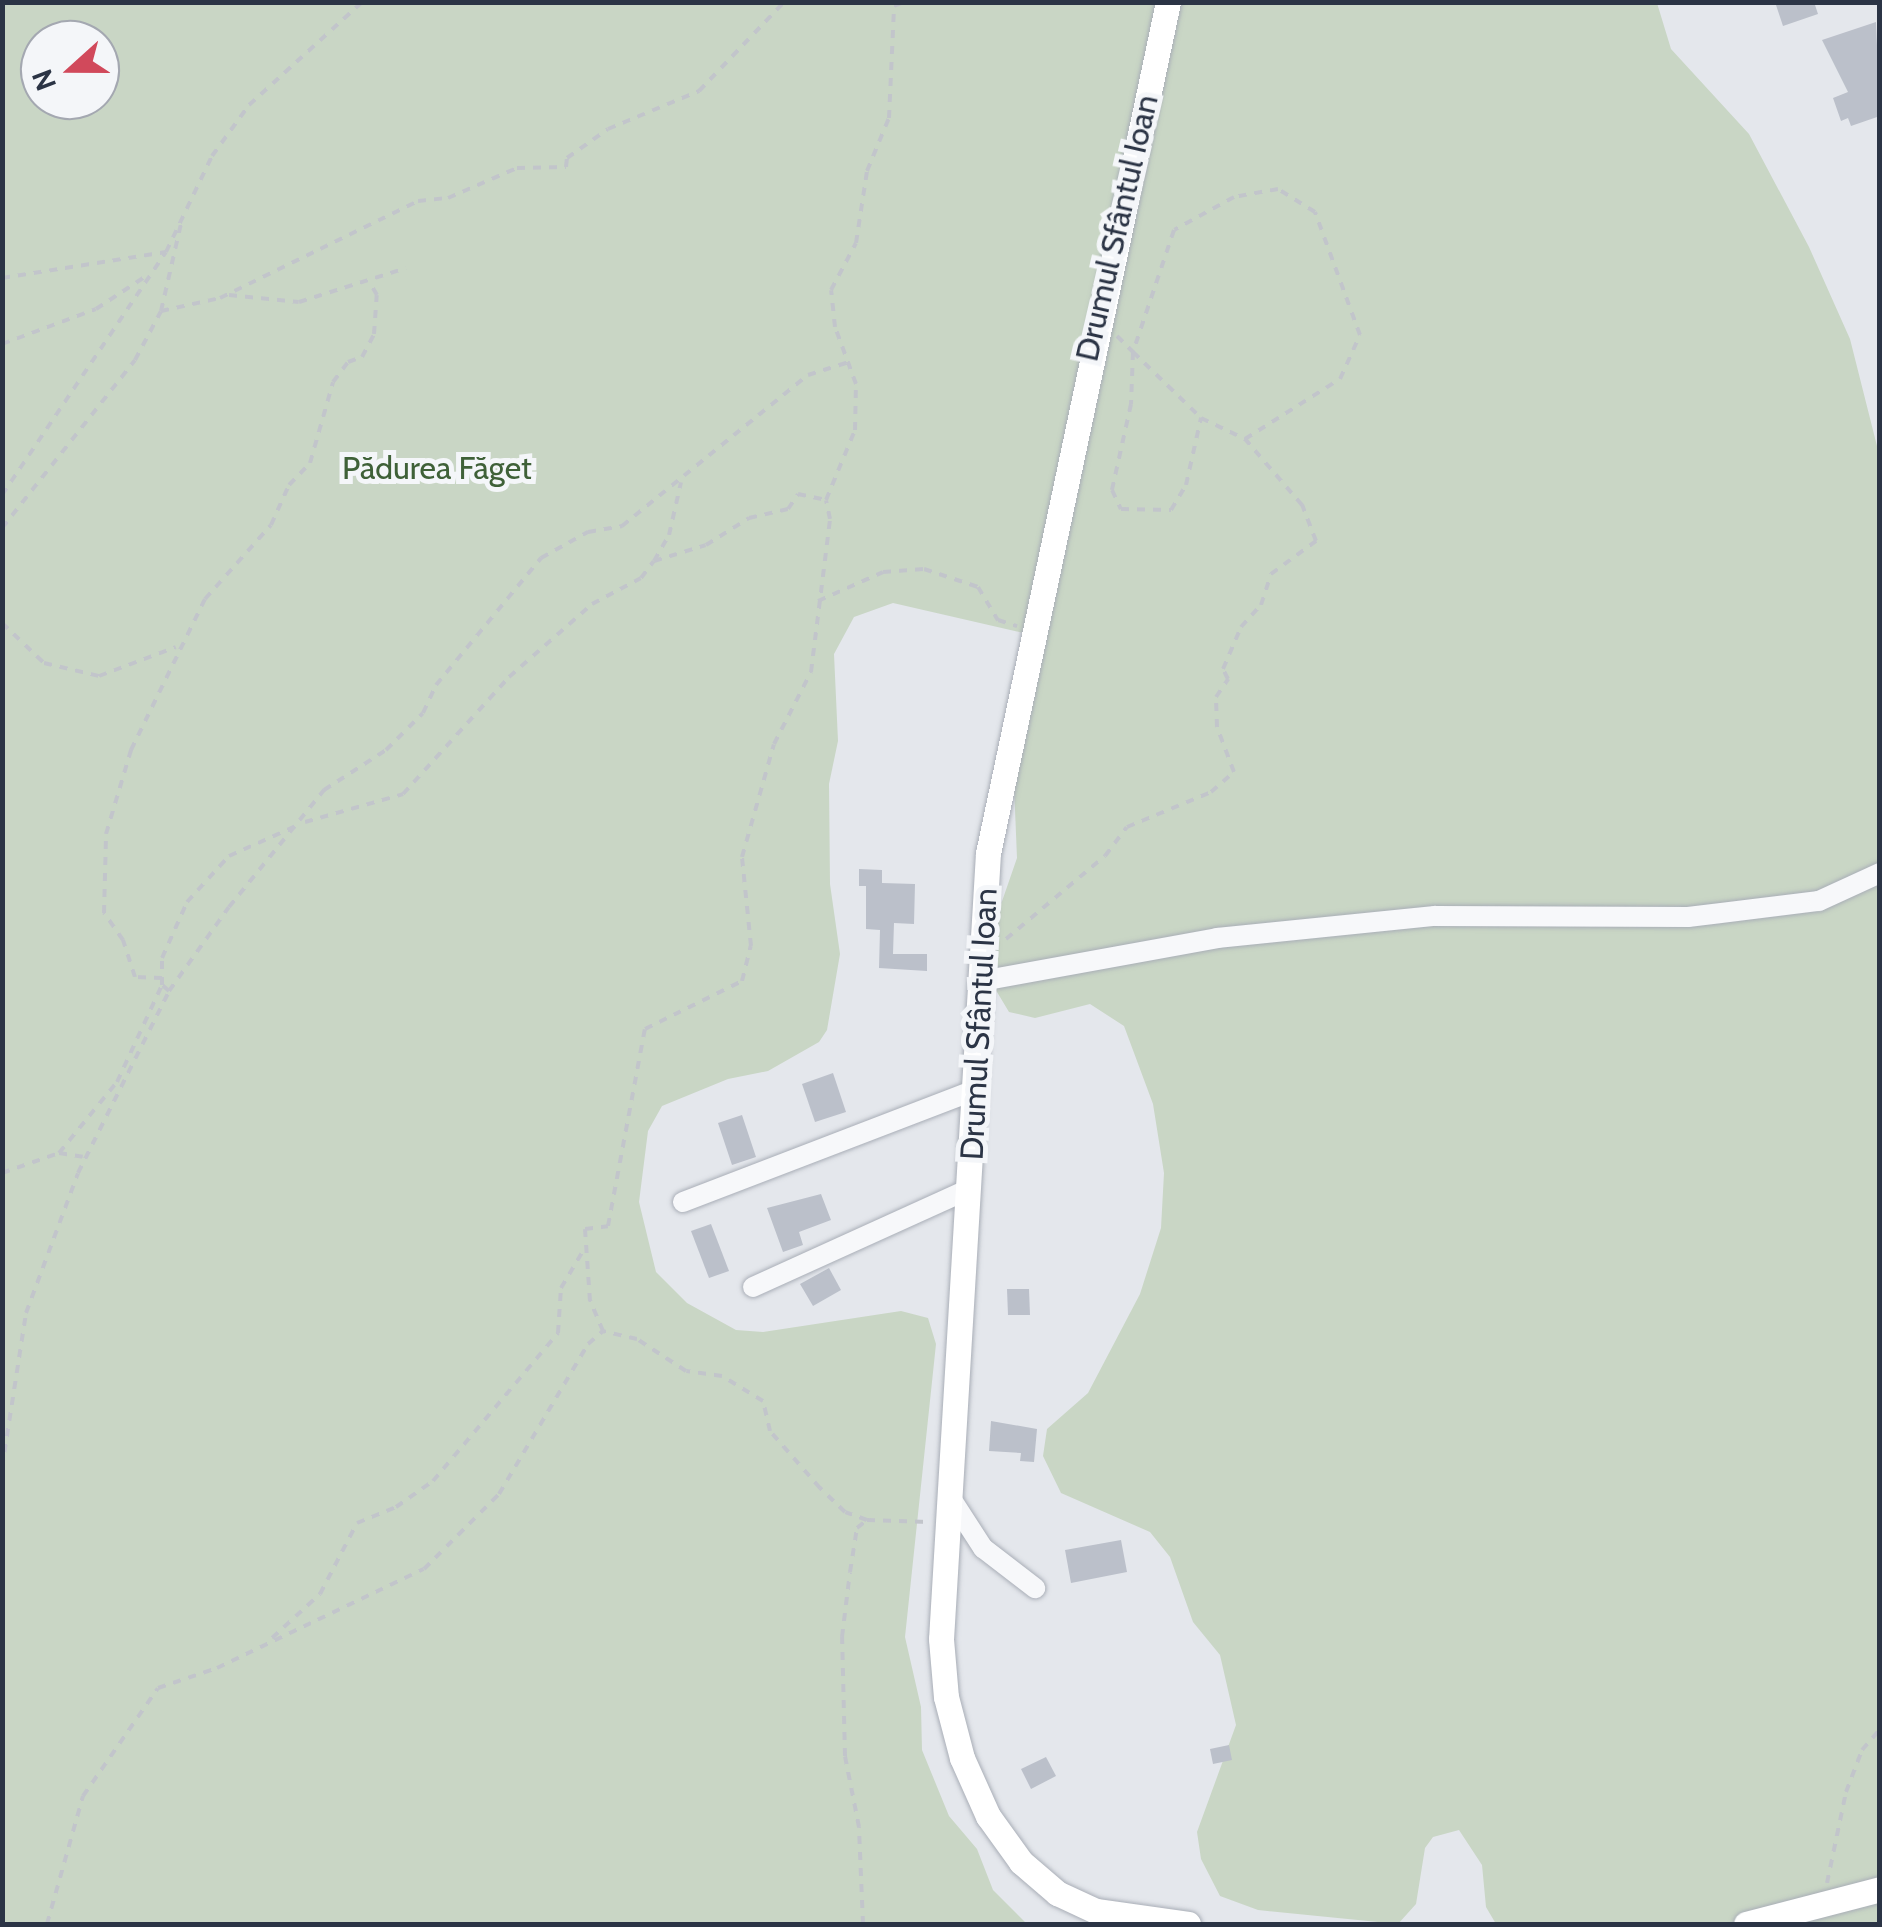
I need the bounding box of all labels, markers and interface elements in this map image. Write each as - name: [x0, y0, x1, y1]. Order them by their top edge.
- north arrow: [20, 20, 120, 120]
- text: N: [24, 65, 63, 95]
- street label: Drumul Sfântul Ioan: [1068, 91, 1166, 365]
- park label: Pădurea Făget: [342, 449, 532, 487]
- street label: Drumul Sfântul Ioan: [953, 887, 1005, 1161]

